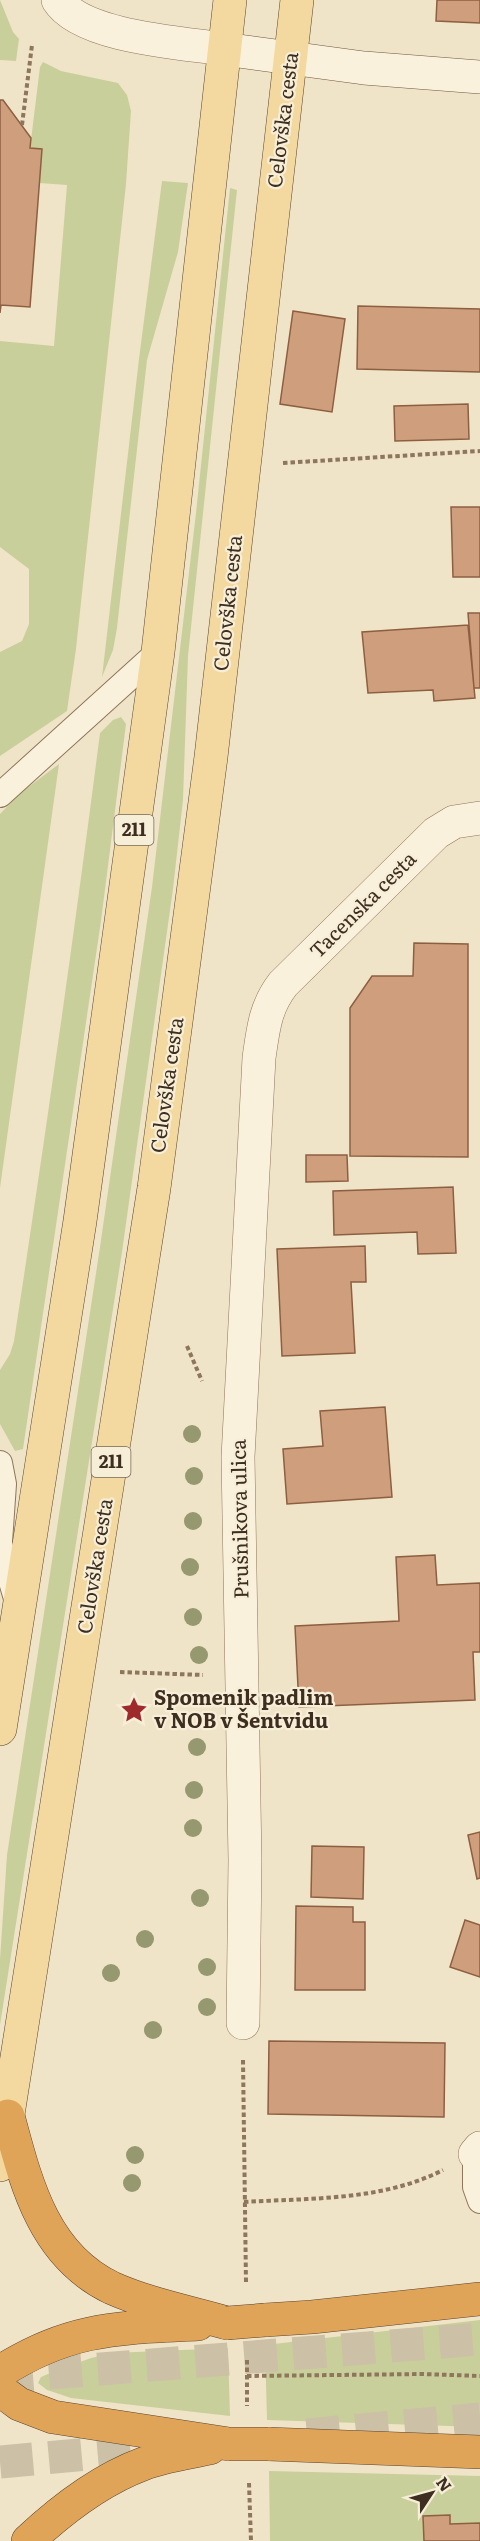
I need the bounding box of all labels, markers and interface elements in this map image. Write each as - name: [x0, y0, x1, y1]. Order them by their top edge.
- street label: Celovška cesta: [258, 50, 304, 189]
- street label: Celovška cesta: [204, 533, 248, 672]
- road number: 211: [114, 815, 154, 845]
- street label: Tacenska cesta: [301, 843, 422, 964]
- street label: Celovška cesta: [141, 1015, 189, 1155]
- street label: Prušnikova ulica: [222, 1439, 254, 1599]
- road number: 211: [92, 1447, 130, 1477]
- street label: Celovška cesta: [68, 1496, 119, 1636]
- place label: Spomenik padlim v NOB v Šentvidu: [154, 1681, 334, 1734]
- place icon: Spomenik padlim v NOB v Šentvidu: [119, 1695, 149, 1725]
- north arrow: [402, 2463, 462, 2523]
- text: N: [431, 2471, 459, 2496]

